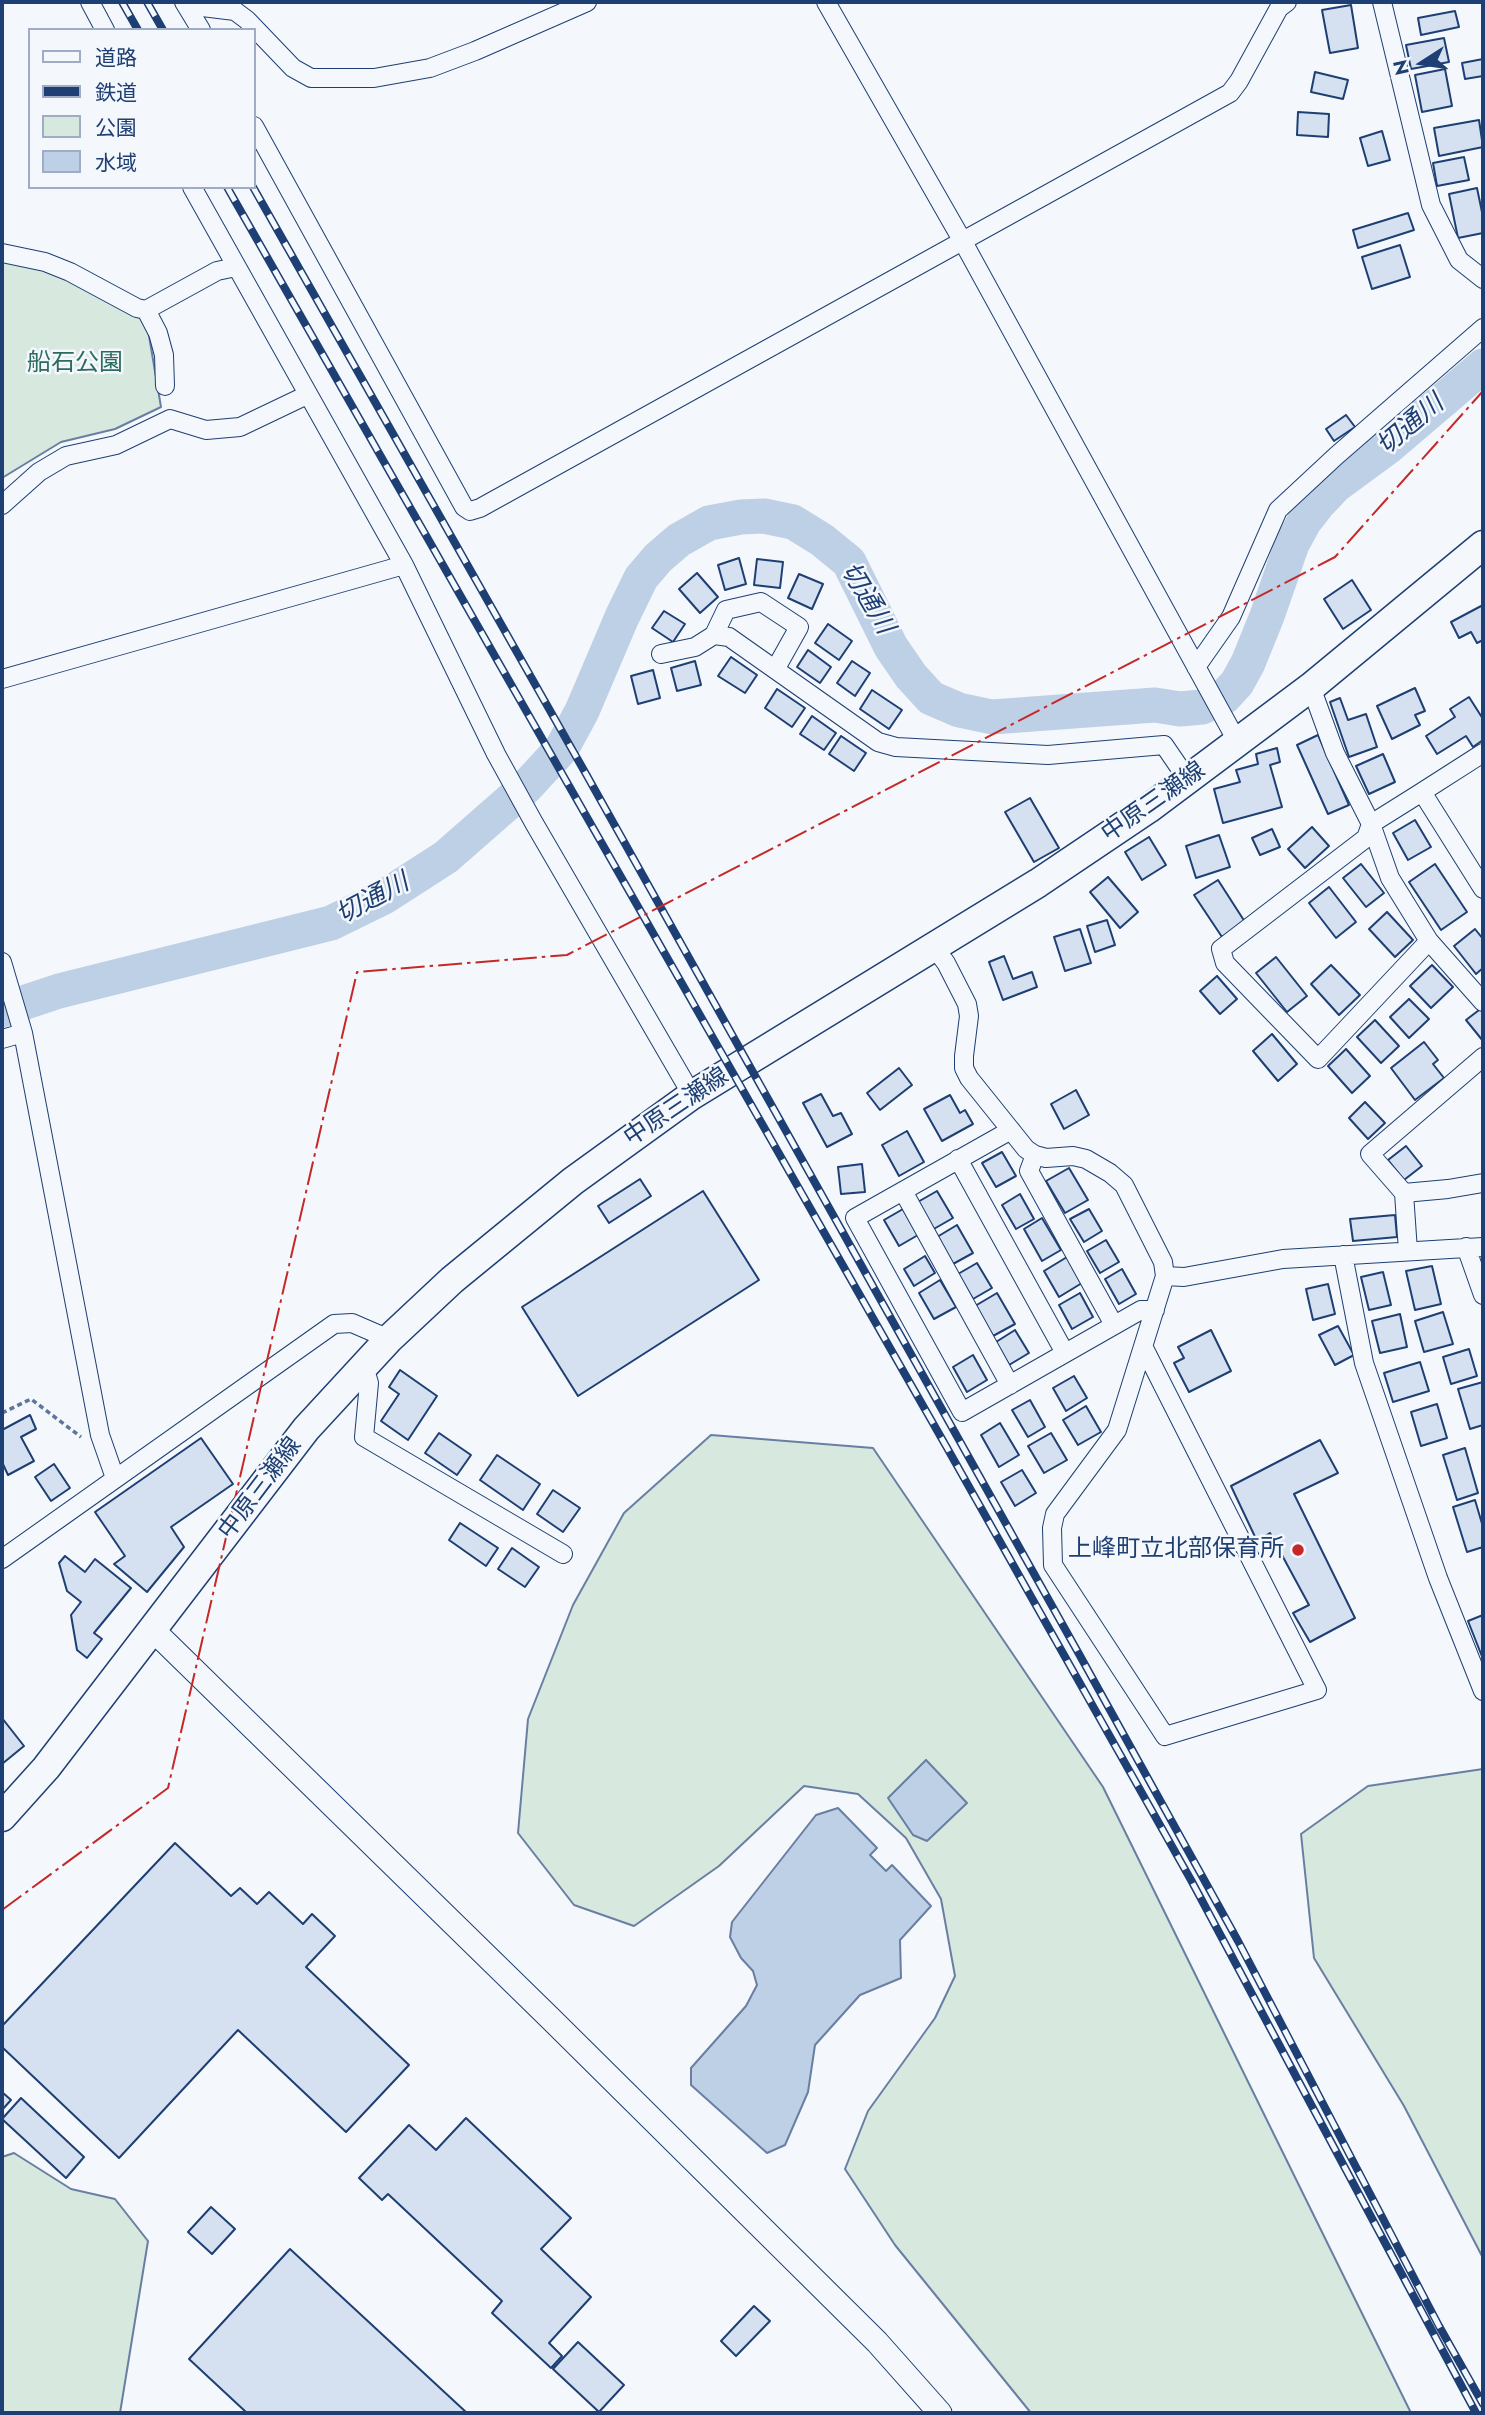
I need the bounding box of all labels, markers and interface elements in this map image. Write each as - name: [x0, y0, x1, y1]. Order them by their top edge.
- legend: [28, 28, 256, 189]
- north arrow: [1387, 28, 1457, 98]
- text: 道路: [95, 43, 137, 73]
- text: N: [1386, 57, 1416, 78]
- text: 鉄道: [95, 78, 137, 108]
- text: 公園: [95, 113, 137, 143]
- text: 水域: [95, 148, 137, 178]
- park label: 船石公園: [27, 350, 123, 378]
- water label: 切通川: [1371, 389, 1451, 463]
- water label: 切通川: [833, 558, 899, 640]
- street label: 中原三瀬線: [1097, 757, 1211, 849]
- water label: 切通川: [331, 868, 415, 932]
- street label: 中原三瀬線: [619, 1063, 735, 1153]
- street label: 中原三瀬線: [213, 1432, 309, 1546]
- place label: 上峰町立北部保育所: [1068, 1536, 1284, 1564]
- marker: 上峰町立北部保育所: [1290, 1542, 1306, 1558]

